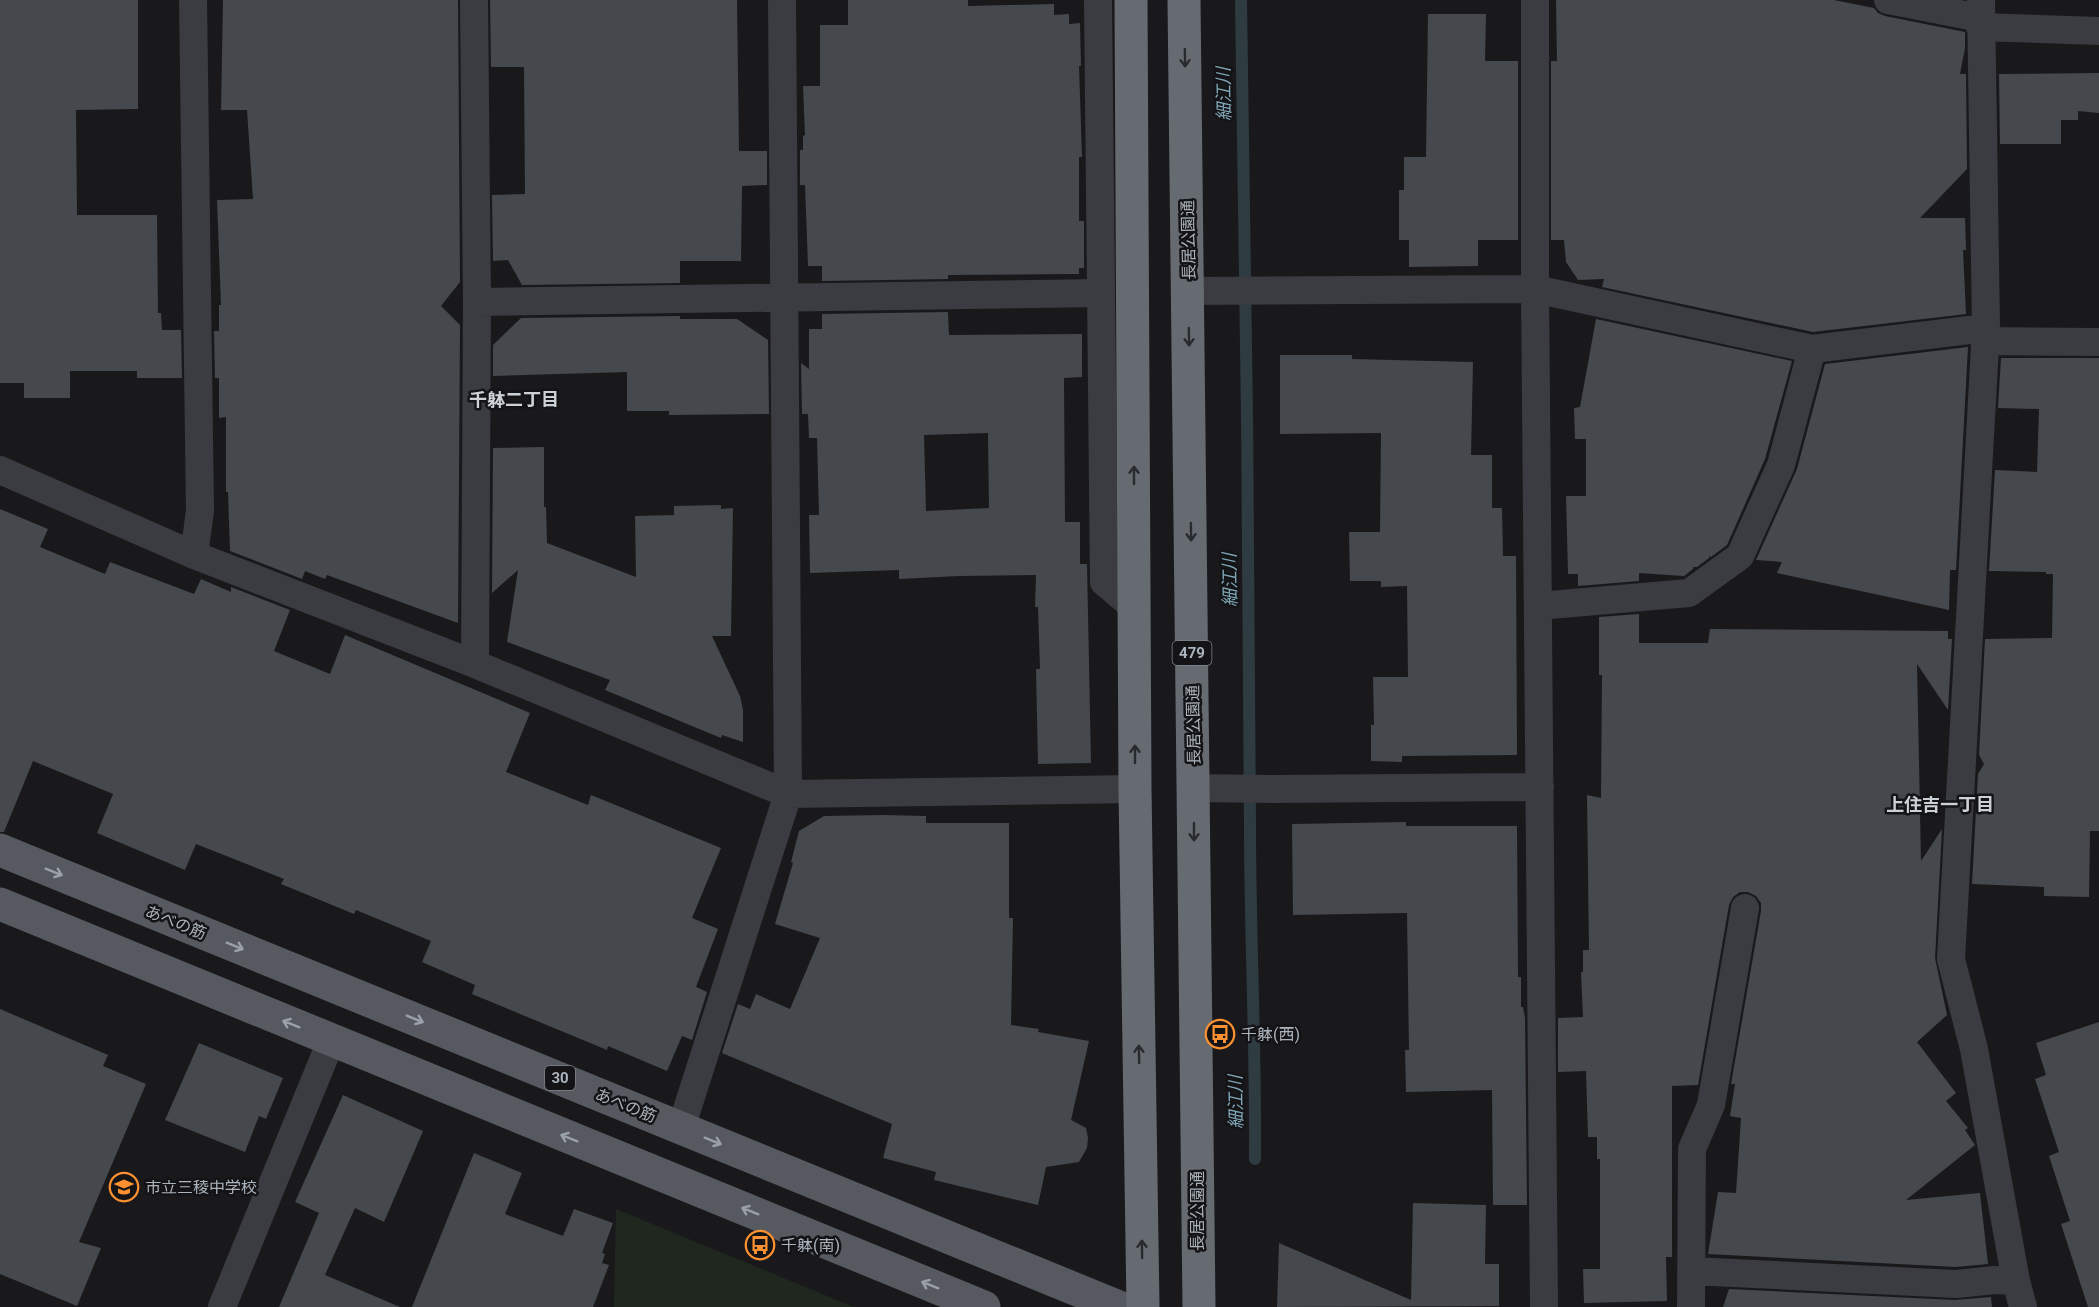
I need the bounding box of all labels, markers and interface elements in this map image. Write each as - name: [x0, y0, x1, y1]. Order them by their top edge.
- one-way arrow: [1179, 48, 1191, 68]
- water label: 細江川: [1212, 65, 1234, 121]
- street label: 長居公園通: [1178, 200, 1199, 280]
- one-way arrow: [1183, 327, 1195, 347]
- district label: 千躰二丁目: [469, 389, 559, 410]
- one-way arrow: [1128, 465, 1140, 485]
- one-way arrow: [1185, 522, 1197, 542]
- water label: 細江川: [1218, 551, 1240, 607]
- road number: 479: [1172, 641, 1212, 665]
- street label: 長居公園通: [1183, 685, 1204, 765]
- one-way arrow: [1129, 744, 1141, 764]
- district label: 上住吉一丁目: [1886, 794, 1994, 815]
- one-way arrow: [1188, 822, 1200, 842]
- one-way arrow: [44, 867, 63, 878]
- street label: あべの筋: [143, 902, 209, 943]
- one-way arrow: [225, 941, 243, 952]
- one-way arrow: [406, 1014, 424, 1025]
- one-way arrow: [283, 1018, 301, 1029]
- bus stop icon: 千躰(西): [1204, 1018, 1236, 1050]
- place label: 千躰(西): [1241, 1025, 1300, 1044]
- one-way arrow: [1133, 1044, 1145, 1064]
- road number: 30: [545, 1066, 575, 1090]
- water label: 細江川: [1224, 1073, 1246, 1129]
- street label: あべの筋: [593, 1085, 659, 1126]
- one-way arrow: [560, 1132, 579, 1143]
- one-way arrow: [703, 1136, 721, 1147]
- school or university icon: 市立三稜中学校: [108, 1171, 140, 1203]
- street label: 長居公園通: [1188, 1171, 1207, 1251]
- place label: 市立三稜中学校: [145, 1178, 257, 1197]
- one-way arrow: [741, 1205, 759, 1216]
- bus stop icon: 千躰(南): [744, 1229, 776, 1261]
- place label: 千躰(南): [781, 1236, 840, 1255]
- one-way arrow: [1136, 1239, 1148, 1259]
- one-way arrow: [921, 1279, 940, 1290]

